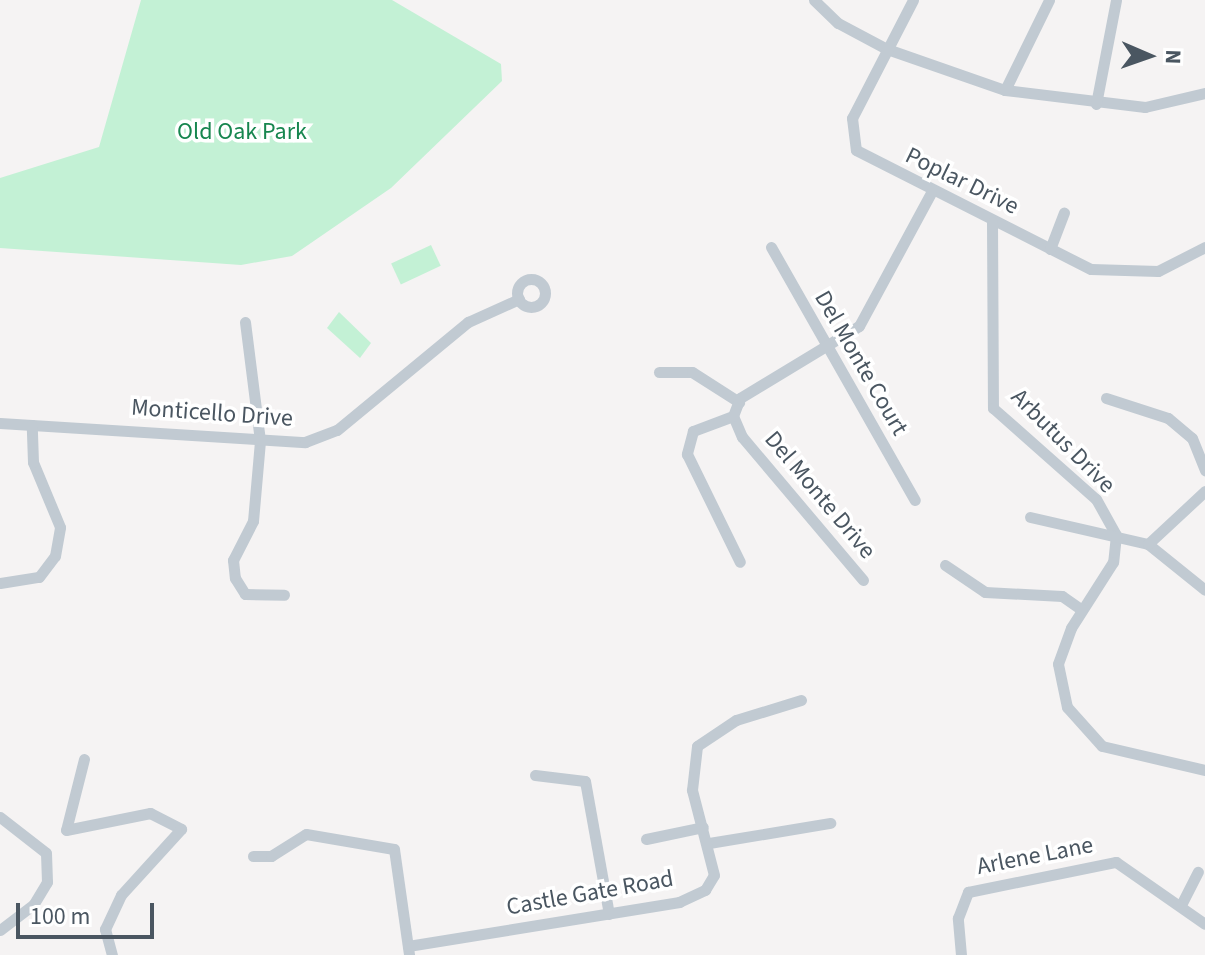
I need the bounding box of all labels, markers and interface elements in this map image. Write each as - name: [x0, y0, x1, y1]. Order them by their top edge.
- north arrow: [1109, 16, 1189, 96]
- text: N: [1157, 49, 1189, 65]
- park label: Old Oak Park: [177, 118, 307, 146]
- street label: Poplar Drive: [901, 141, 1023, 221]
- street label: Del Monte Court: [808, 286, 914, 440]
- street label: Arbutus Drive: [1005, 383, 1121, 499]
- street label: Monticello Drive: [130, 393, 294, 433]
- street label: Del Monte Drive: [758, 425, 882, 565]
- street label: Arlene Lane: [974, 831, 1096, 881]
- street label: Castle Gate Road: [504, 864, 676, 922]
- scale bar: [20, 887, 158, 937]
- text: 100 m: [30, 899, 90, 934]

